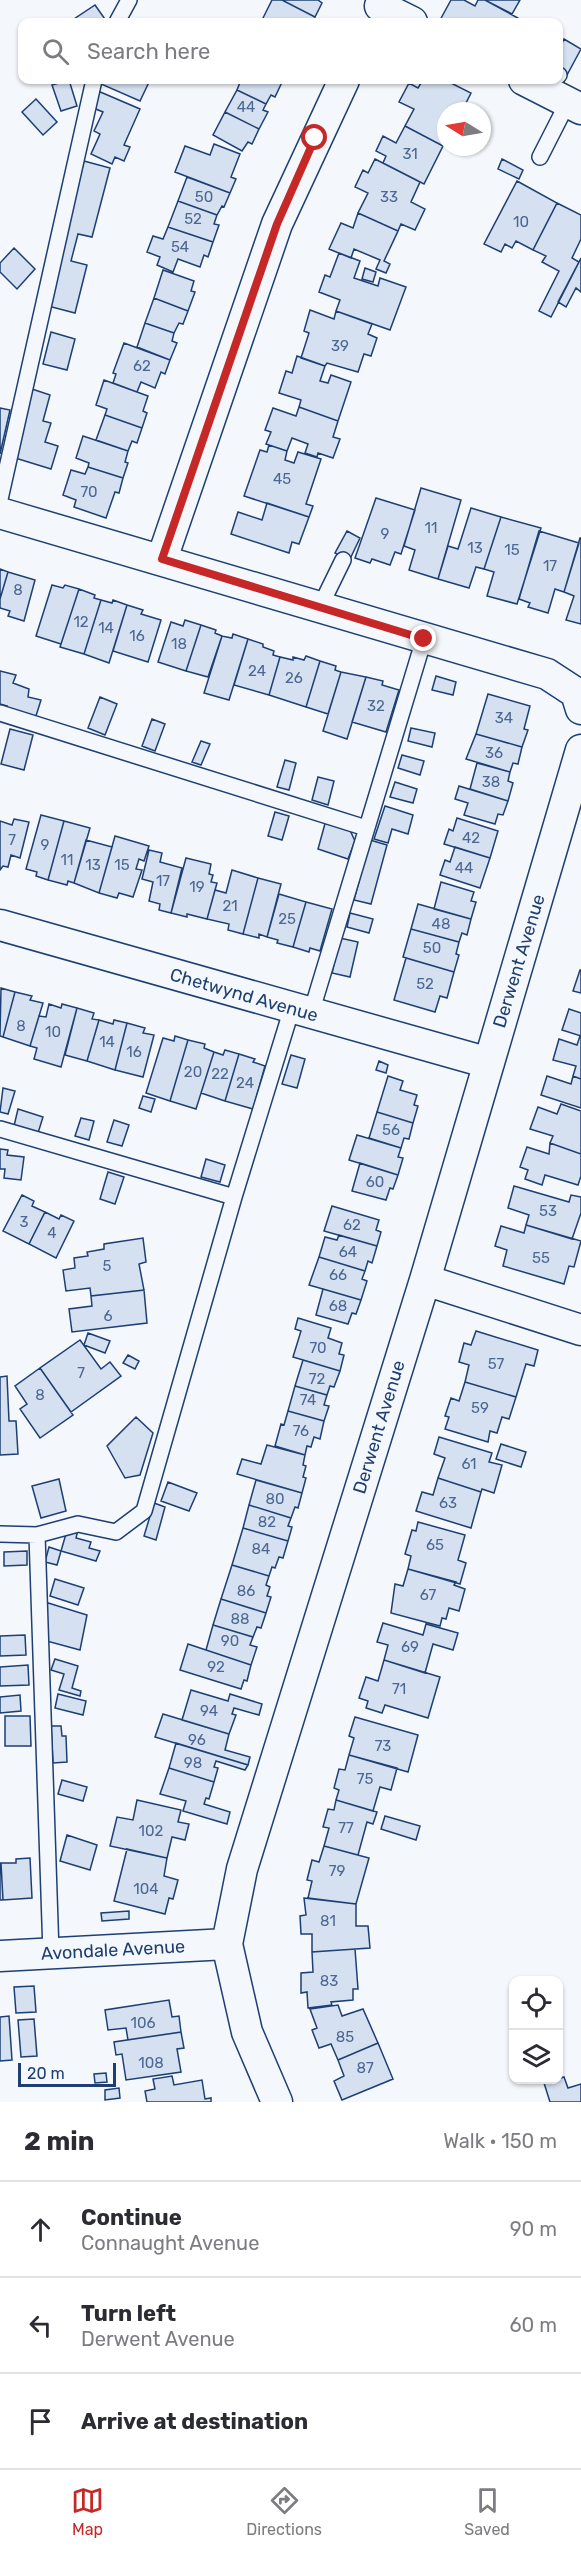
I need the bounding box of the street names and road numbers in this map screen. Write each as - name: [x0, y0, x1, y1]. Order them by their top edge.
- street label: Derwent Avenue: [488, 892, 550, 1030]
- street label: Chetwynd Avenue: [167, 963, 321, 1027]
- street label: Derwent Avenue: [348, 1358, 410, 1496]
- street label: Avondale Avenue: [40, 1935, 186, 1965]

